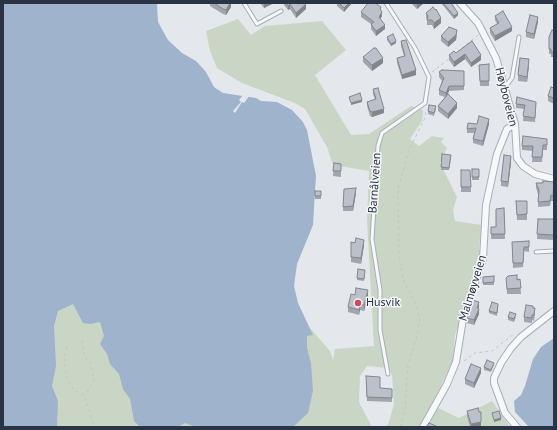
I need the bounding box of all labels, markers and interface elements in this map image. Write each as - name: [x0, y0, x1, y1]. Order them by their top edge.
- street label: Høyboveien: [492, 66, 520, 128]
- street label: Barnålveien: [366, 152, 384, 214]
- street label: Malmøyveien: [456, 253, 490, 323]
- place label: Husvik: [366, 296, 400, 310]
- marker: Husvik: [353, 298, 363, 308]

